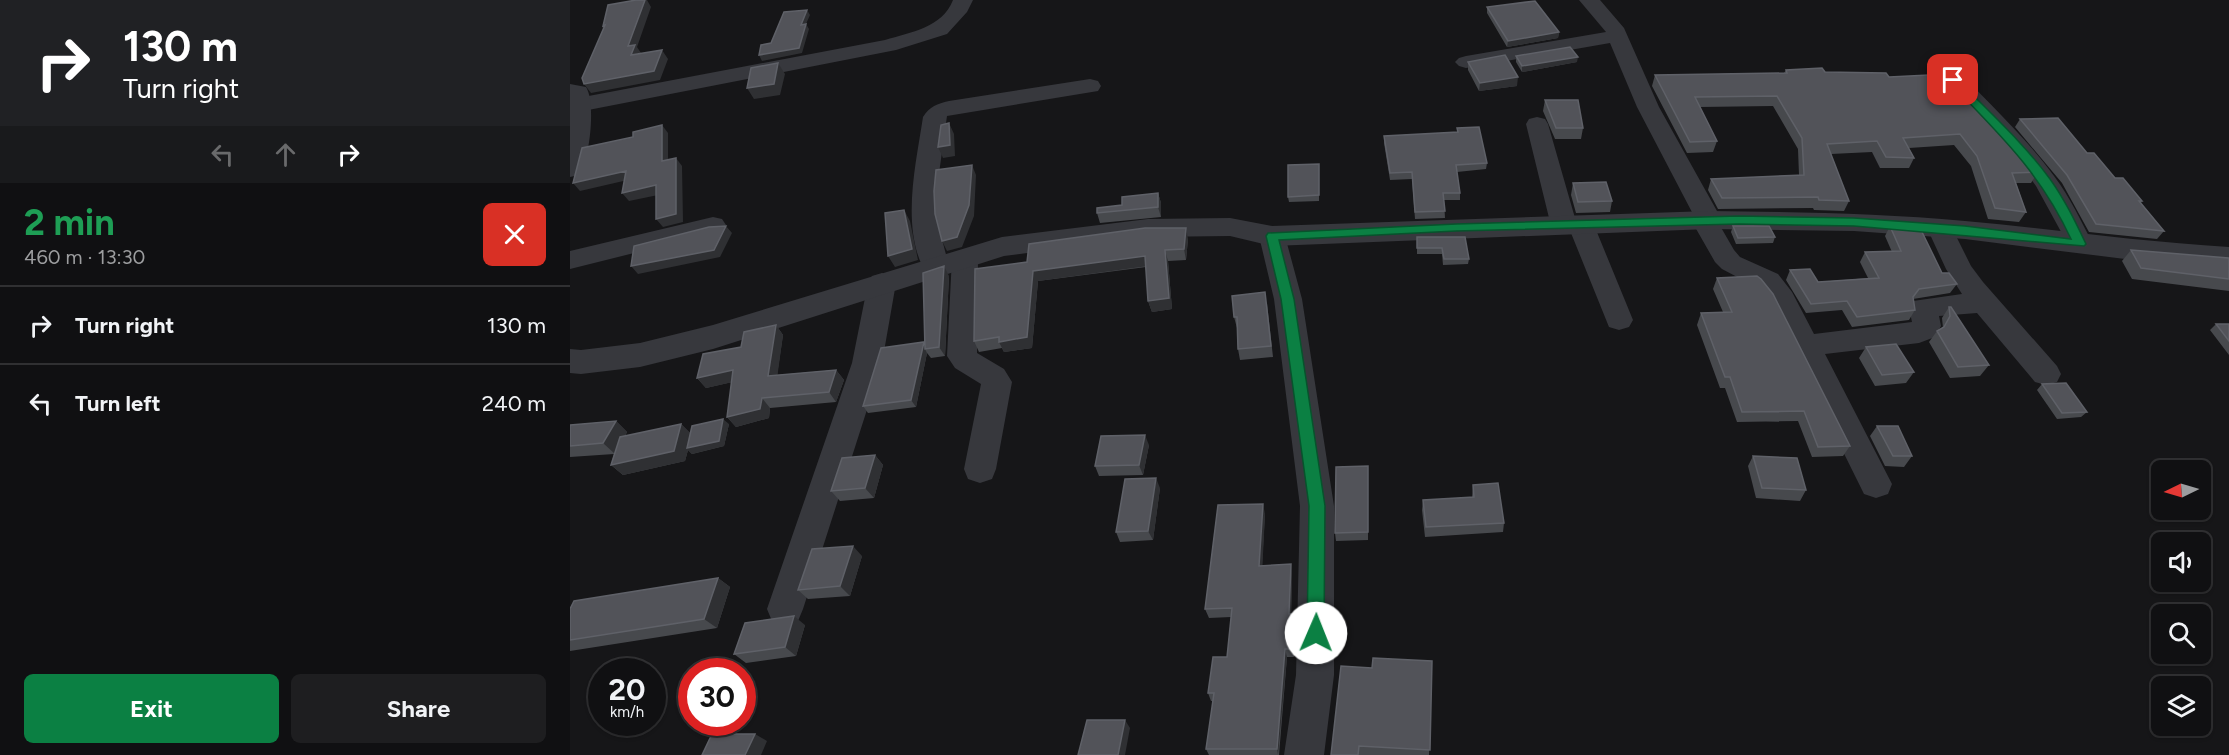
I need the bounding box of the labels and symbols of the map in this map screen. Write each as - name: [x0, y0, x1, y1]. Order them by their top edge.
- pin: [1927, 54, 1978, 105]
- north arrow: [2151, 460, 2211, 520]
- position arrow: [1284, 601, 1348, 665]
- speed limit sign: 30: [678, 658, 756, 736]

